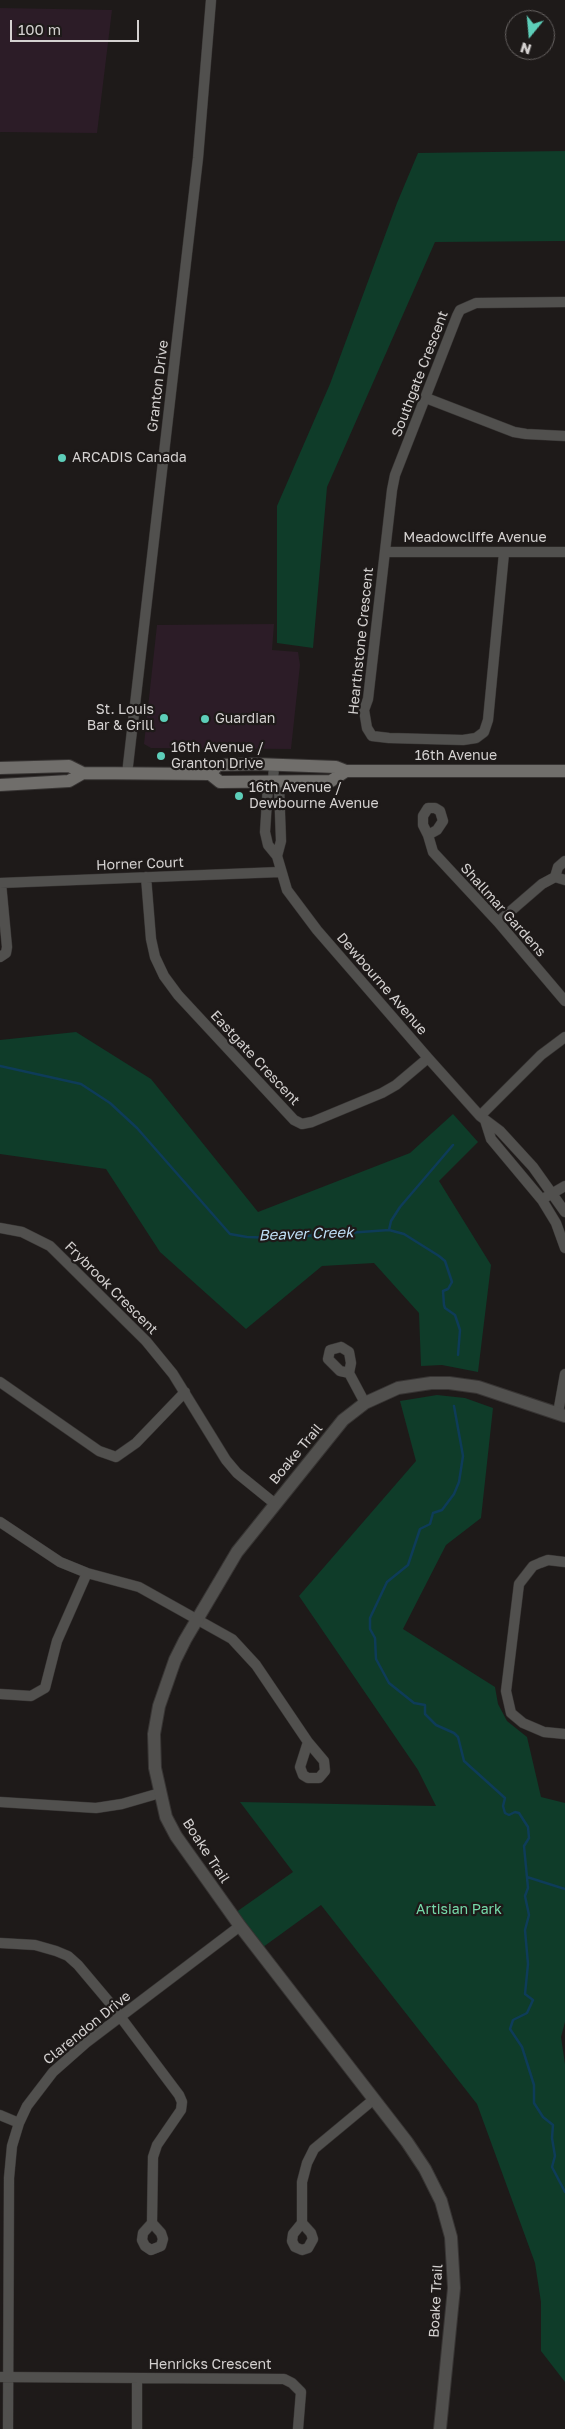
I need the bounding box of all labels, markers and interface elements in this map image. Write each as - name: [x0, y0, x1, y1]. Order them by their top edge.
- scale bar: [12, 10, 141, 42]
- north arrow: [505, 10, 555, 60]
- text: 100 m: [18, 20, 61, 38]
- text: N: [518, 39, 533, 59]
- street label: Southgate Crescent: [388, 309, 452, 439]
- street label: Granton Drive: [144, 339, 172, 433]
- place label: ARCADIS Canada: [72, 450, 187, 466]
- marker: ARCADIS Canada: [56, 452, 68, 464]
- street label: Meadowcliffe Avenue: [403, 530, 547, 546]
- street label: Hearthstone Crescent: [345, 566, 377, 716]
- place label: St. Louis Bar & Grill: [87, 702, 154, 734]
- place label: Guardian: [215, 711, 275, 727]
- marker: St. Louis Bar & Grill: [158, 712, 170, 724]
- marker: Guardian: [199, 713, 211, 725]
- place label: 16th Avenue / Granton Drive: [171, 740, 264, 772]
- street label: 16th Avenue: [415, 748, 497, 764]
- marker: 16th Avenue / Granton Drive: [155, 750, 167, 762]
- place label: 16th Avenue / Dewbourne Avenue: [249, 780, 379, 812]
- marker: 16th Avenue / Dewbourne Avenue: [233, 790, 245, 802]
- street label: Horner Court: [96, 854, 184, 874]
- street label: Shallmar Gardens: [457, 860, 549, 960]
- street label: Dewbourne Avenue: [333, 930, 431, 1038]
- street label: Eastgate Crescent: [207, 1007, 303, 1109]
- water label: Beaver Creek: [258, 1223, 354, 1245]
- street label: Frybrook Crescent: [61, 1238, 161, 1338]
- street label: Boake Trail: [266, 1420, 326, 1488]
- street label: Boake Trail: [179, 1815, 233, 1887]
- park label: Artisian Park: [416, 1902, 502, 1918]
- street label: Clarendon Drive: [40, 1988, 134, 2068]
- street label: Boake Trail: [426, 2264, 446, 2338]
- street label: Henricks Crescent: [148, 2357, 272, 2373]

